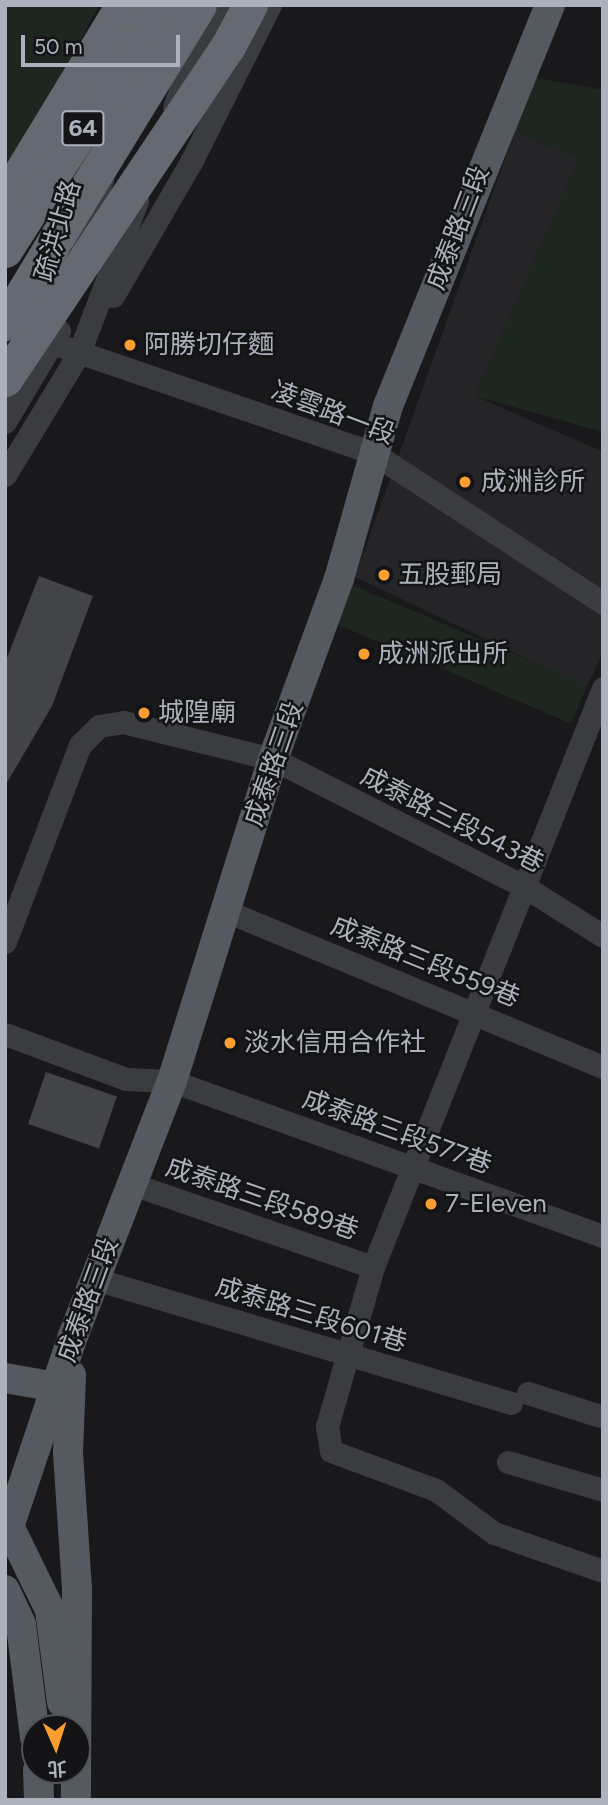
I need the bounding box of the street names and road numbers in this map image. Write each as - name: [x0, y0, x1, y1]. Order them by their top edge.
- road number: 64: [60, 107, 106, 148]
- street label: 成泰路三段: [420, 162, 496, 294]
- street label: 疏洪北路: [29, 177, 87, 285]
- street label: 凌雲路一段: [267, 375, 399, 451]
- street label: 成泰路三段: [238, 697, 310, 831]
- street label: 成泰路三段543巷: [355, 760, 549, 880]
- street label: 成泰路三段559巷: [326, 910, 524, 1014]
- street label: 成泰路三段577巷: [298, 1083, 496, 1181]
- street label: 成泰路三段589巷: [162, 1151, 362, 1247]
- street label: 成泰路三段: [51, 1234, 125, 1366]
- street label: 成泰路三段601巷: [212, 1271, 410, 1359]

